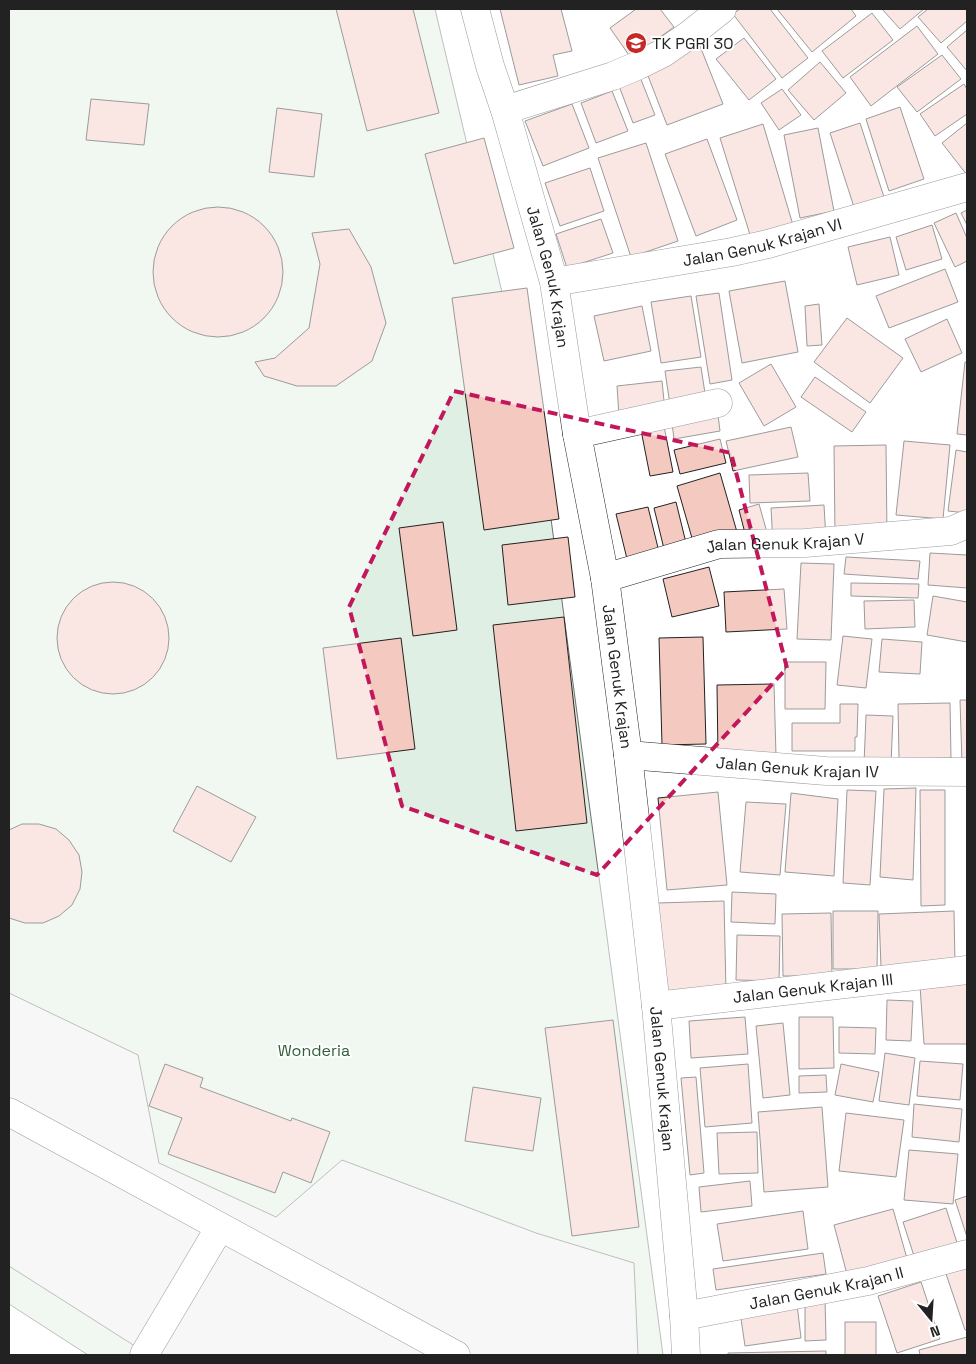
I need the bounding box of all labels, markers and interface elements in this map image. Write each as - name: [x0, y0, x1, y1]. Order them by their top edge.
- school or university icon: TK PGRI 30: [624, 31, 648, 55]
- place label: TK PGRI 30: [652, 33, 734, 54]
- street label: Jalan Genuk Krajan: [522, 203, 574, 349]
- street label: Jalan Genuk Krajan VI: [681, 213, 844, 271]
- street label: Jalan Genuk Krajan V: [703, 528, 865, 558]
- street label: Jalan Genuk Krajan: [598, 603, 637, 750]
- street label: Jalan Genuk Krajan IV: [715, 752, 879, 782]
- street label: Jalan Genuk Krajan III: [732, 969, 894, 1008]
- street label: Jalan Genuk Krajan: [645, 1006, 679, 1152]
- park label: Wonderia: [278, 1040, 350, 1061]
- street label: Jalan Genuk Krajan II: [747, 1262, 906, 1314]
- north arrow: [906, 1294, 956, 1344]
- text: N: [928, 1321, 942, 1341]

